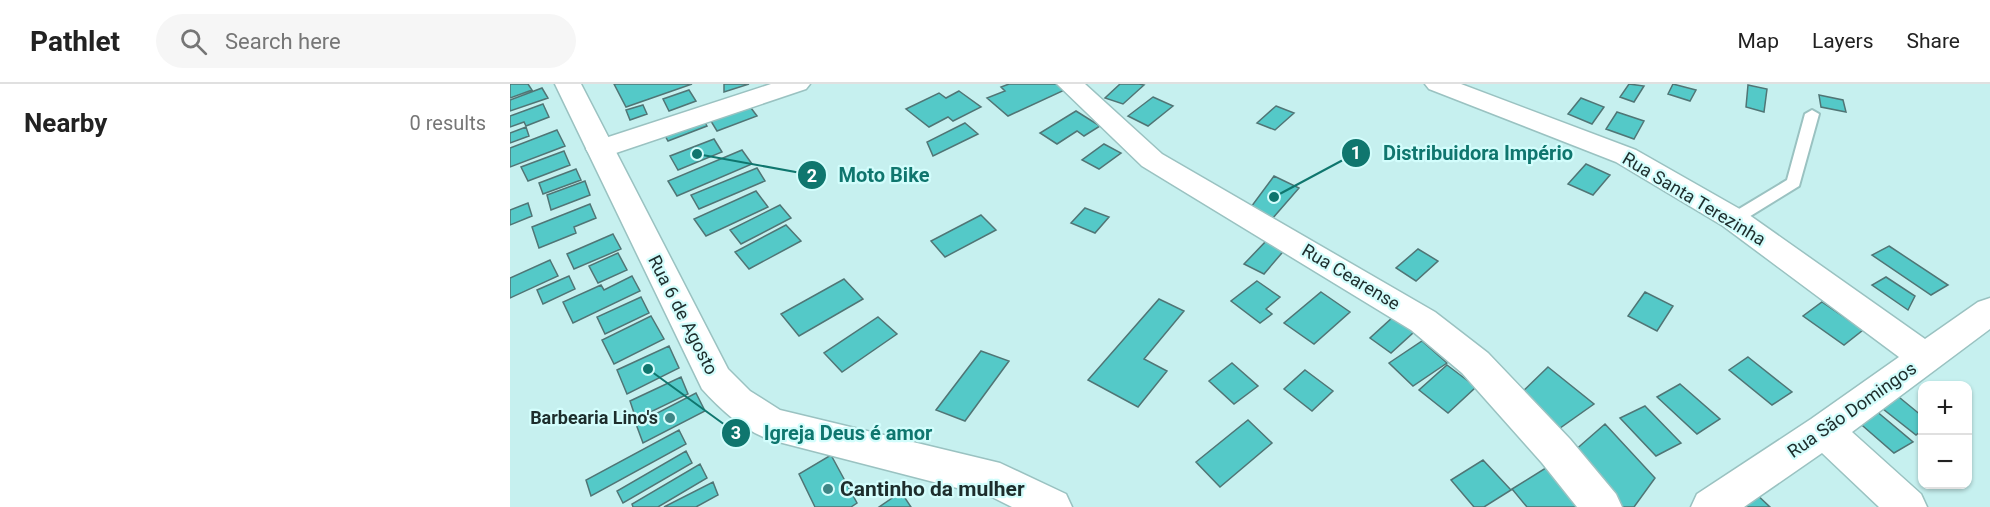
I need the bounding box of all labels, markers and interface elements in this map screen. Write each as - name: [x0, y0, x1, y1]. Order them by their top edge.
- search box: [156, 14, 576, 68]
- text: Pathlet: [30, 25, 120, 58]
- icon: search: [177, 25, 210, 58]
- text: Search here: [225, 29, 341, 54]
- text: Map: [1737, 29, 1779, 53]
- text: Layers: [1812, 29, 1873, 53]
- text: Share: [1906, 29, 1960, 53]
- text: Nearby: [24, 108, 107, 138]
- text: 0 results: [410, 111, 486, 135]
- callout: Distribuidora Império: [1341, 134, 1585, 172]
- text: Distribuidora Império: [1383, 141, 1573, 165]
- text: 1: [1351, 142, 1361, 163]
- street label: Rua Santa Terezinha: [1619, 148, 1770, 250]
- callout: Moto Bike: [797, 156, 942, 194]
- text: Moto Bike: [839, 163, 930, 187]
- text: 2: [807, 165, 817, 186]
- street label: Rua Cearense: [1298, 239, 1404, 314]
- street label: Rua 6 de Agosto: [644, 251, 723, 378]
- street label: Rua São Domingos: [1783, 357, 1920, 462]
- map controls: [1918, 381, 1972, 489]
- button: +: [1918, 381, 1972, 435]
- place label: Barbearia Lino's: [530, 407, 658, 428]
- marker: Barbearia Lino's: [663, 411, 677, 425]
- callout: Igreja Deus é amor: [721, 414, 944, 452]
- text: Igreja Deus é amor: [764, 421, 933, 445]
- text: 3: [731, 422, 741, 443]
- button: −: [1918, 435, 1972, 489]
- place label: Cantinho da mulher: [840, 477, 1025, 501]
- marker: Cantinho da mulher: [821, 482, 835, 496]

